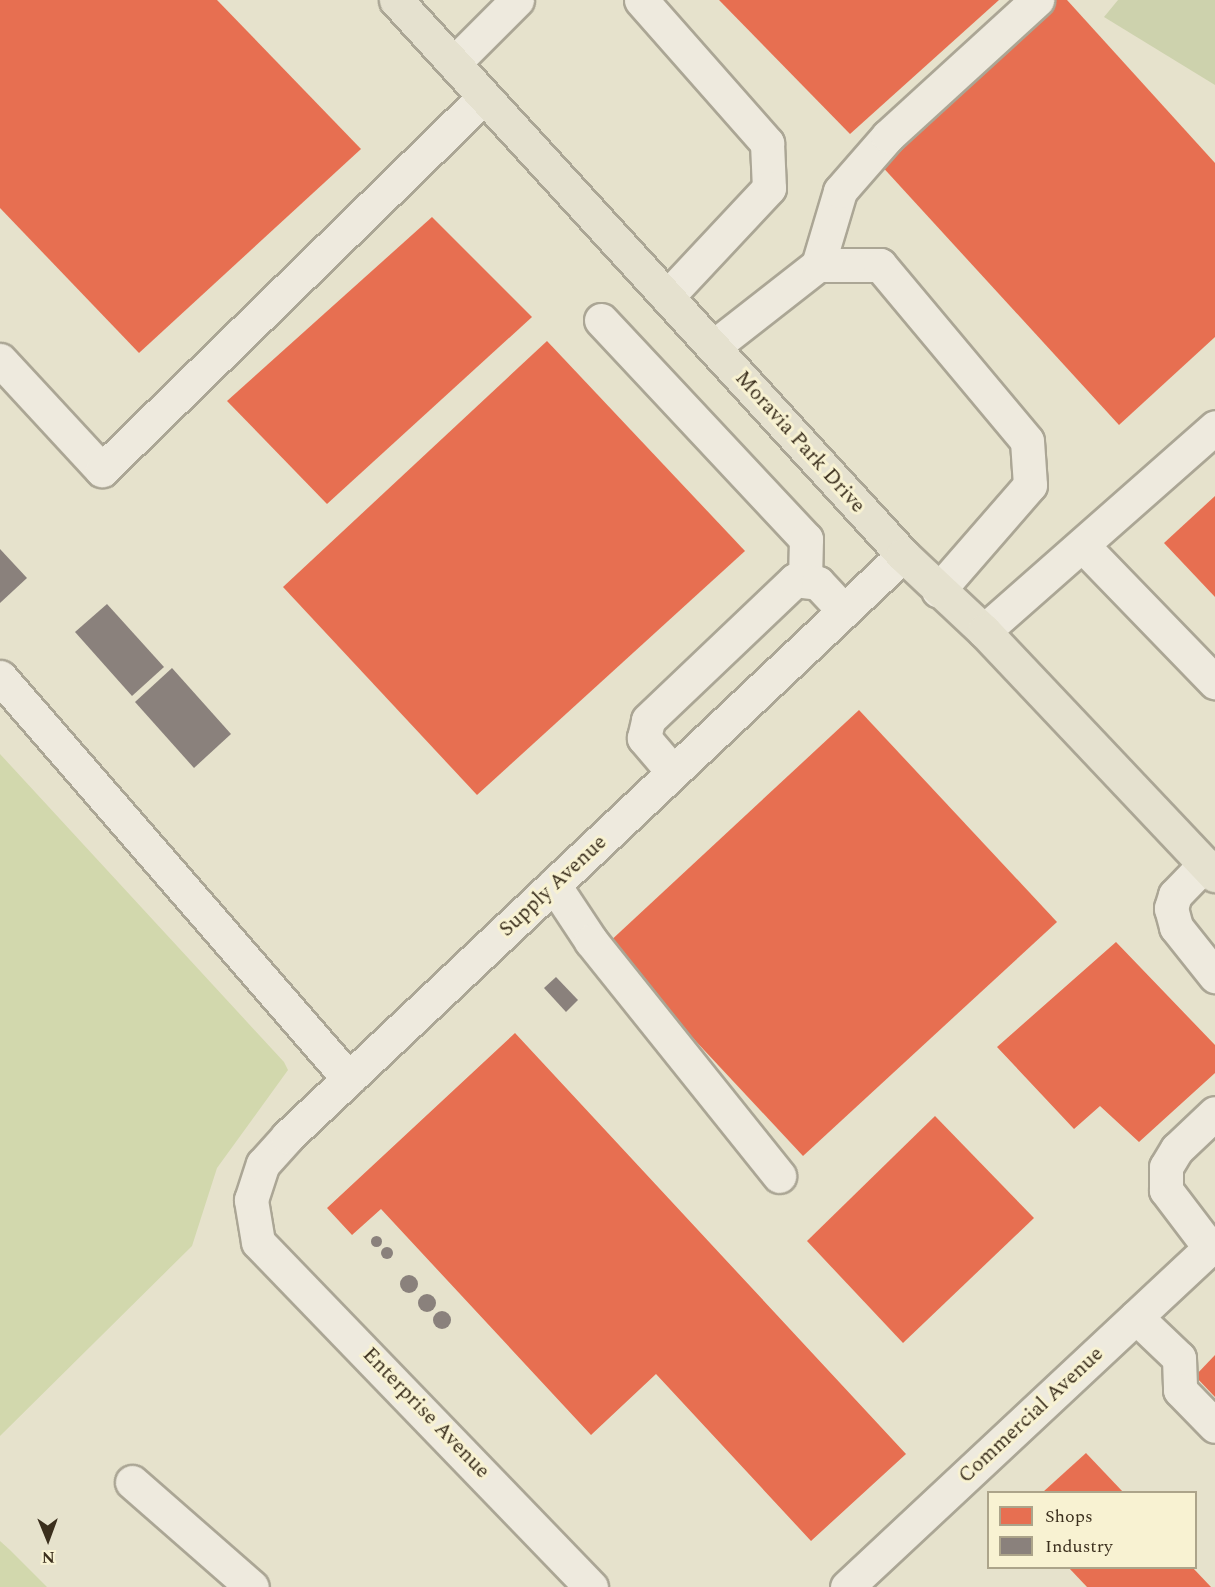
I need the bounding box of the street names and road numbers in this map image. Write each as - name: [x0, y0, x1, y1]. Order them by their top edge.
- street label: Moravia Park Drive: [730, 366, 870, 518]
- street label: Supply Avenue: [494, 830, 612, 942]
- street label: Commercial Avenue: [953, 1341, 1109, 1489]
- street label: Enterprise Avenue: [357, 1342, 495, 1484]

